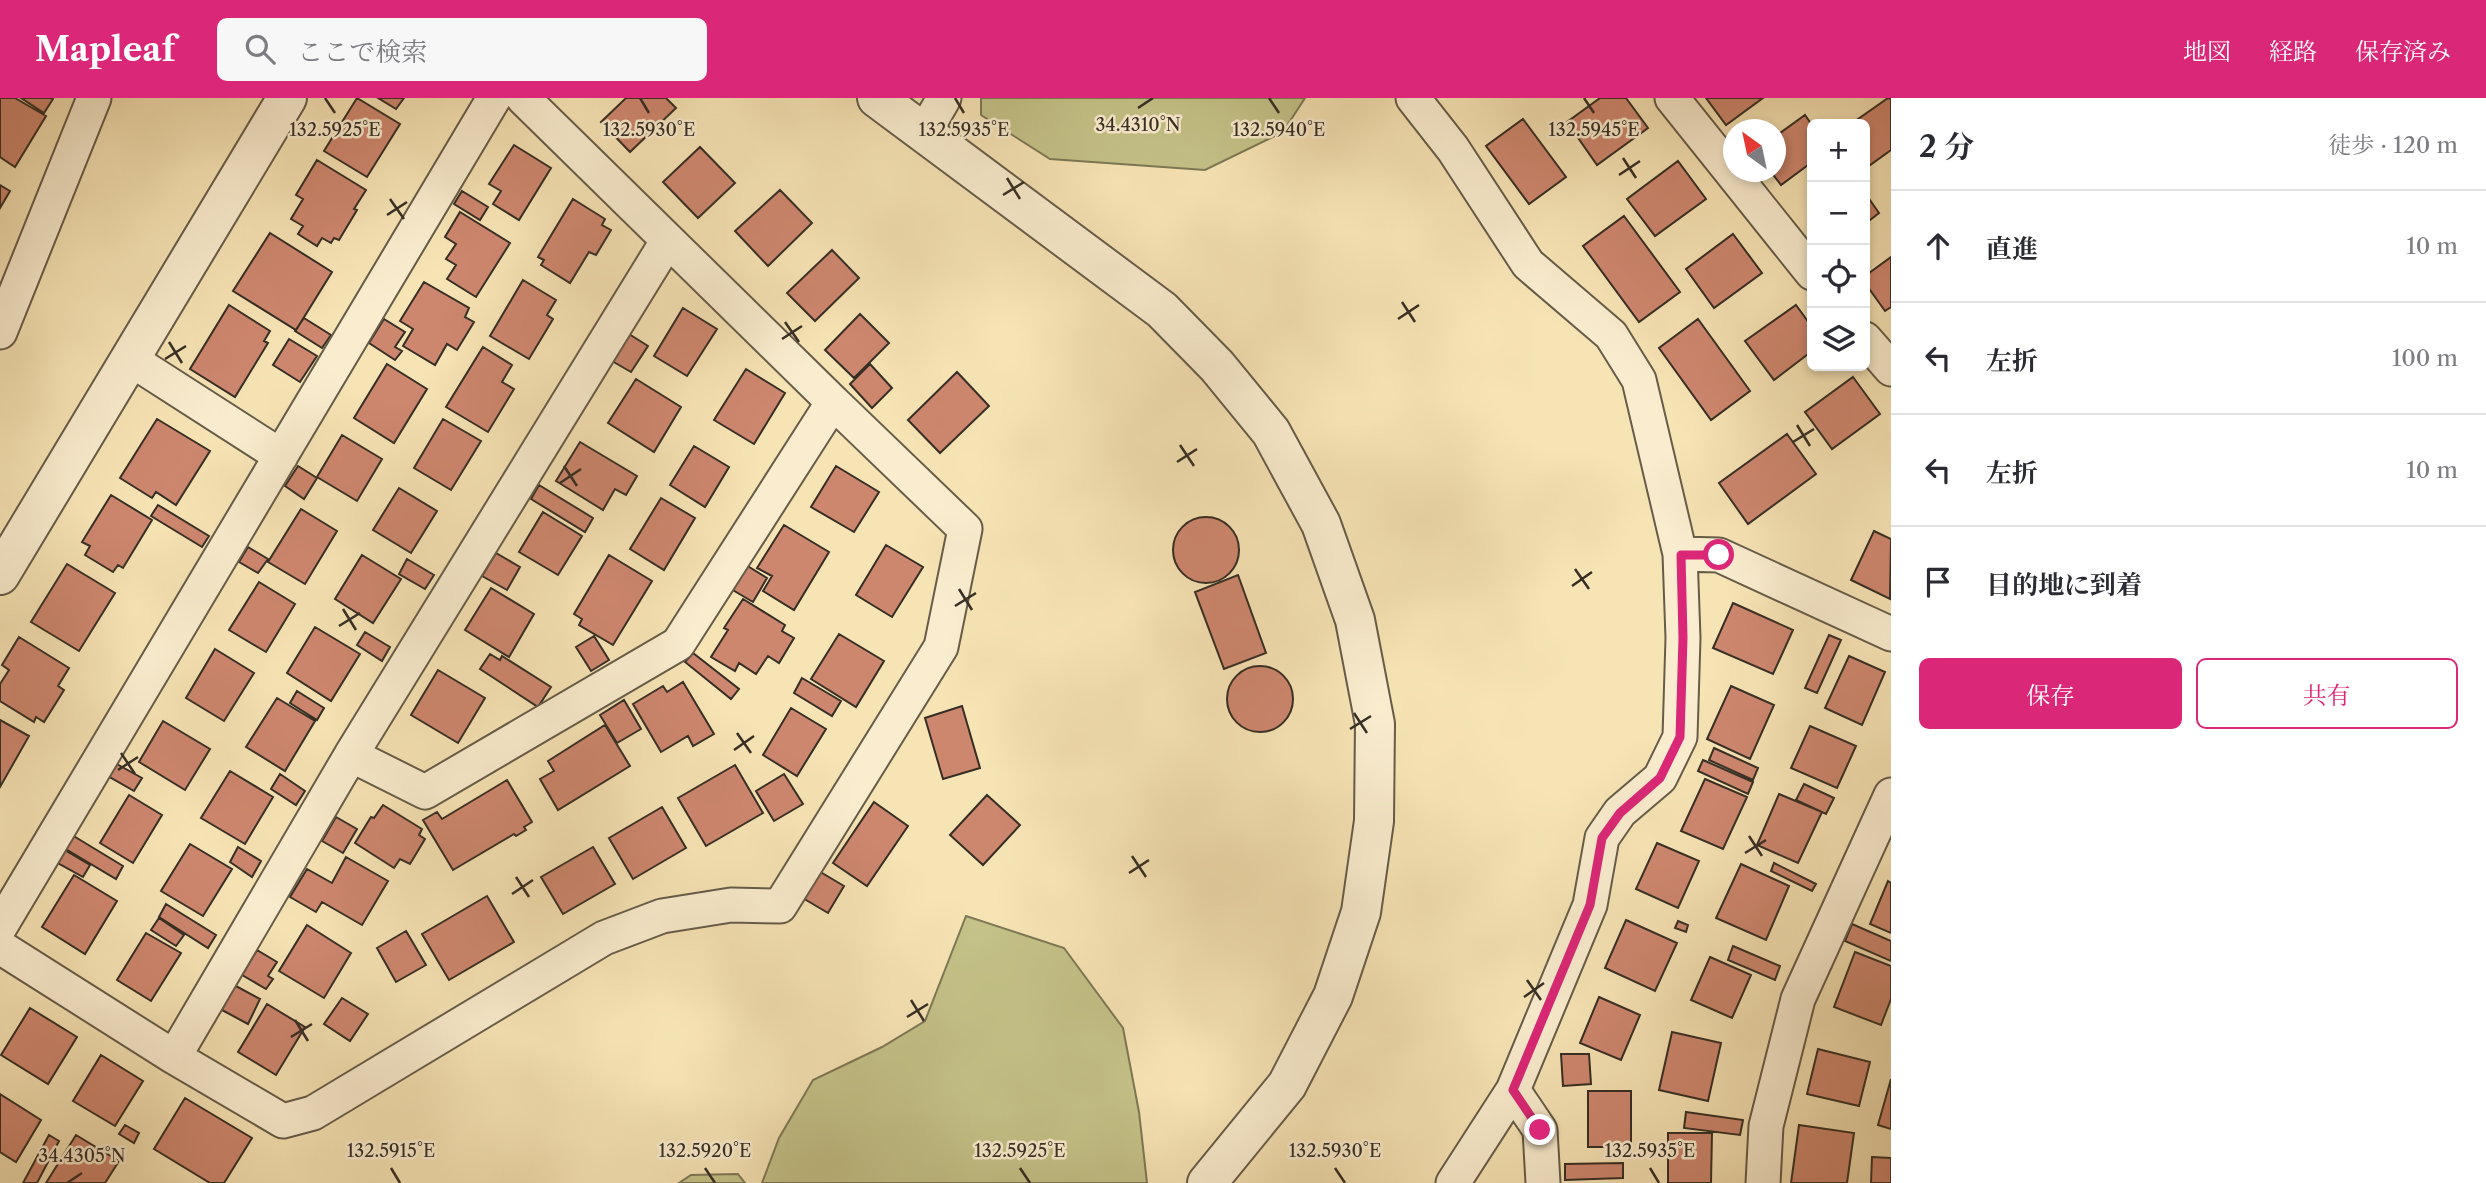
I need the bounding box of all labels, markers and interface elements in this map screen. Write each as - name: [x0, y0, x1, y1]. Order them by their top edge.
- search box: [217, 18, 707, 81]
- text: Mapleaf: [35, 29, 175, 70]
- icon: search: [241, 30, 279, 68]
- text: ここで検索: [297, 36, 427, 68]
- text: 地図: [2183, 37, 2231, 66]
- text: 経路: [2269, 37, 2317, 66]
- text: 保存済み: [2355, 37, 2451, 66]
- text: 34.4310°N: [1095, 114, 1181, 136]
- text: 132.5925°E: [289, 119, 381, 141]
- text: 132.5930°E: [603, 119, 695, 141]
- text: 132.5935°E: [919, 119, 1009, 141]
- text: 132.5940°E: [1232, 119, 1326, 141]
- text: 132.5945°E: [1548, 119, 1640, 141]
- north arrow: [1723, 119, 1786, 182]
- map controls: [1807, 119, 1870, 371]
- button: +: [1807, 119, 1870, 182]
- text: 2 分: [1919, 128, 1974, 165]
- text: 徒歩 · 120 m: [2328, 131, 2458, 159]
- button: −: [1807, 182, 1870, 245]
- icon: ahead: [1919, 227, 1957, 265]
- text: 10 m: [2406, 232, 2458, 260]
- text: 直進: [1986, 233, 2038, 265]
- button: locate: [1807, 245, 1870, 308]
- button: layers: [1807, 308, 1870, 371]
- icon: left: [1919, 339, 1957, 377]
- text: 100 m: [2392, 344, 2458, 372]
- text: 左折: [1986, 345, 2038, 377]
- icon: left: [1919, 451, 1957, 489]
- text: 10 m: [2406, 456, 2458, 484]
- text: 左折: [1986, 457, 2038, 489]
- route start: [1703, 539, 1734, 570]
- icon: arrive: [1919, 563, 1957, 601]
- text: 目的地に到着: [1986, 569, 2142, 601]
- button: 保存: [1919, 658, 2182, 729]
- button: 共有: [2196, 658, 2458, 729]
- route end: [1524, 1114, 1555, 1145]
- text: 132.5915°E: [347, 1140, 435, 1162]
- text: 132.5920°E: [658, 1140, 752, 1162]
- text: 132.5925°E: [974, 1140, 1066, 1162]
- text: 132.5930°E: [1289, 1140, 1381, 1162]
- text: 132.5935°E: [1605, 1140, 1695, 1162]
- text: 34.4305°N: [38, 1145, 126, 1167]

